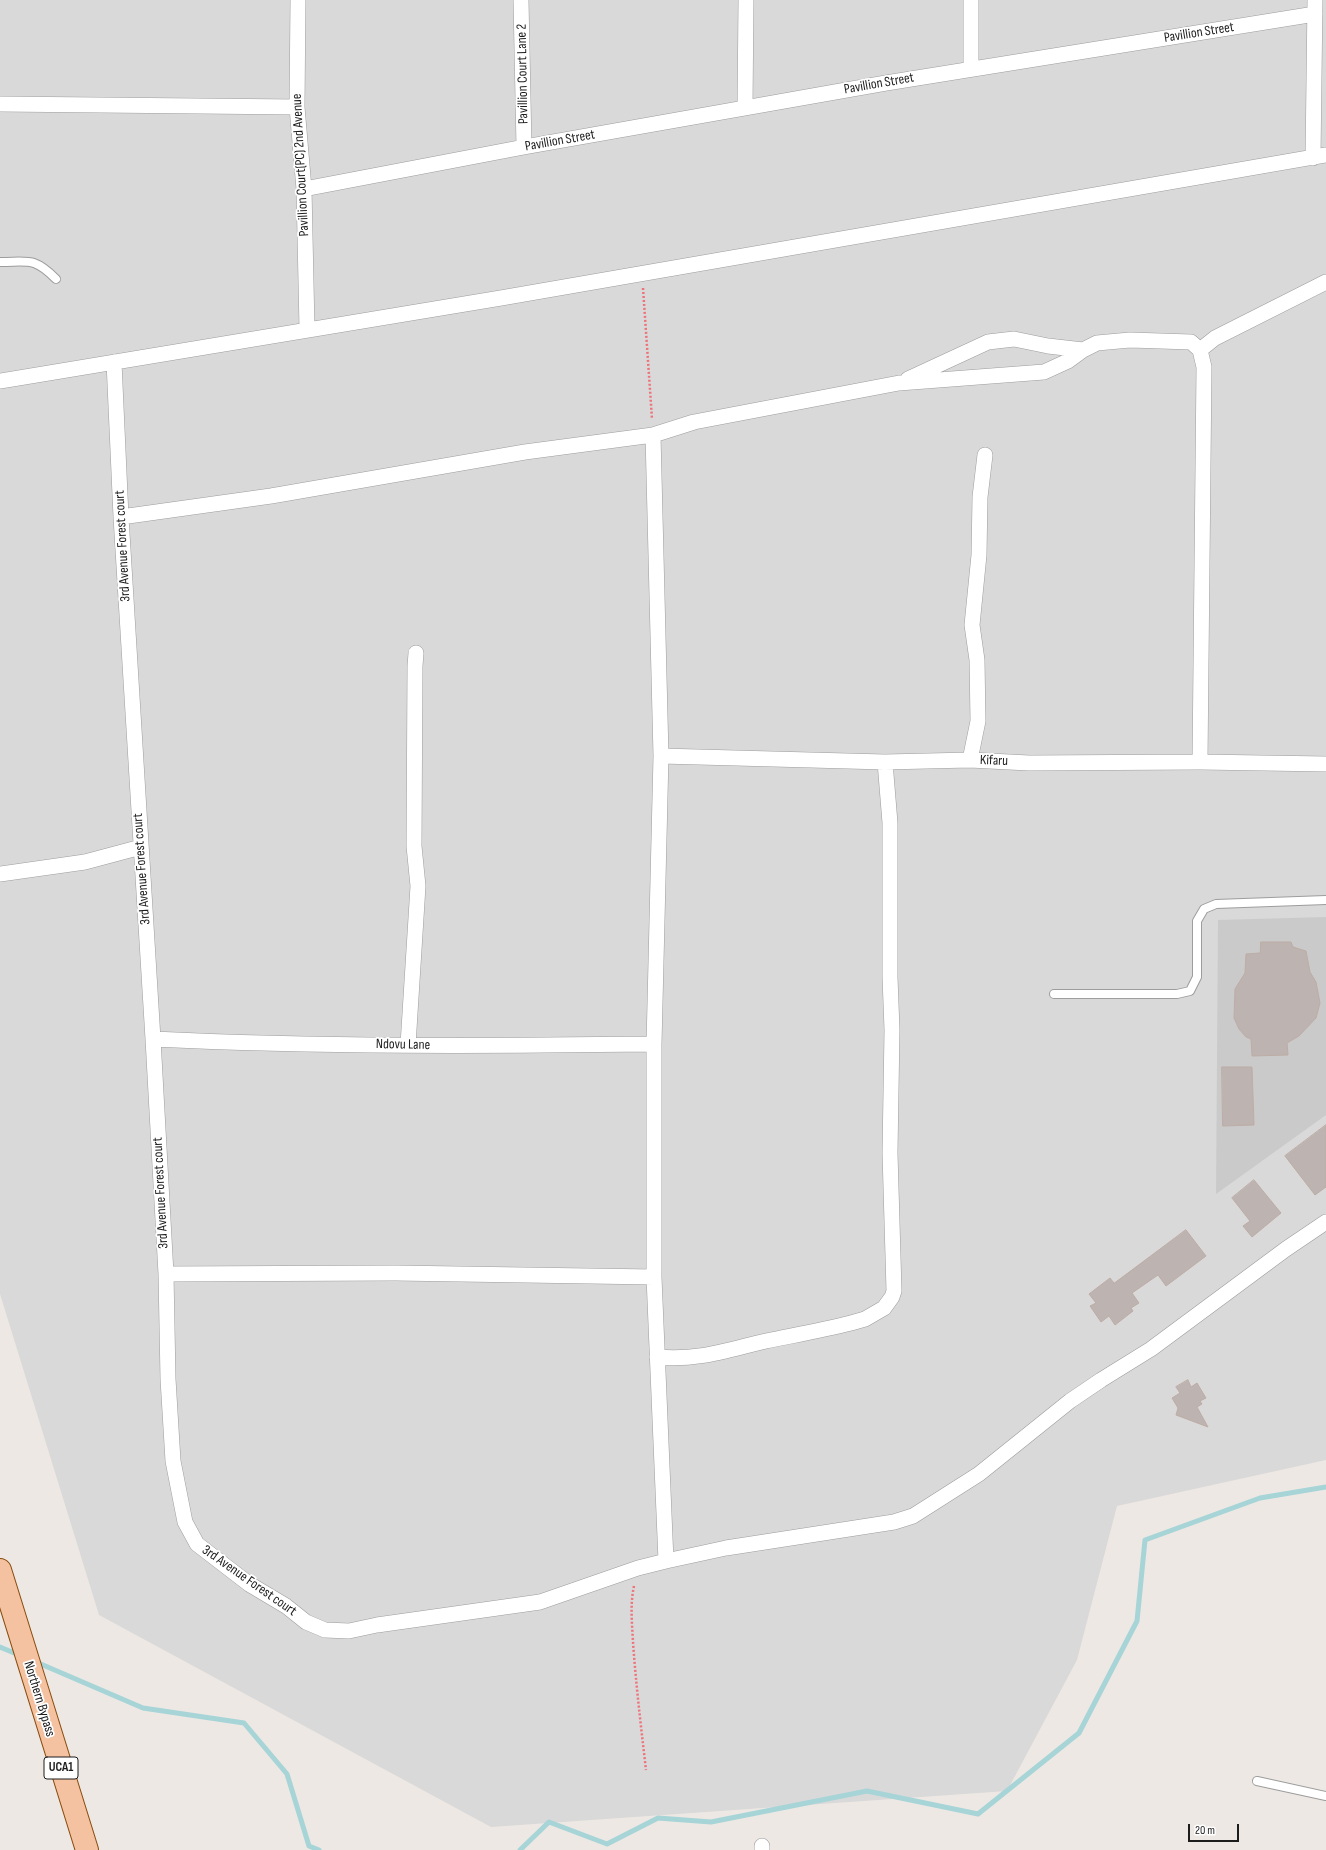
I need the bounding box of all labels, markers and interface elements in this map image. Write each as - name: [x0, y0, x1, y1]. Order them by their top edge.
- street label: Pavillion Street: [1163, 19, 1235, 47]
- street label: Pavillion Court Lane 2: [514, 24, 532, 124]
- street label: Pavillion Street: [843, 70, 915, 98]
- street label: Pavillion Court(PC) 2nd Avenue: [289, 93, 313, 237]
- street label: Pavillion Street: [524, 127, 596, 155]
- street label: 3rd Avenue Forest court: [112, 490, 134, 602]
- street label: Kifaru: [980, 752, 1008, 770]
- street label: 3rd Avenue Forest court: [130, 813, 154, 925]
- street label: Ndovu Lane: [376, 1036, 430, 1054]
- street label: 3rd Avenue Forest court: [150, 1137, 172, 1249]
- street label: 3rd Avenue Forest court: [198, 1542, 300, 1620]
- street label: Northern Bypass: [20, 1659, 58, 1739]
- road number: UCA1: [44, 1757, 78, 1779]
- scale bar: [1190, 1816, 1241, 1842]
- text: 20 m: [1195, 1823, 1215, 1838]

